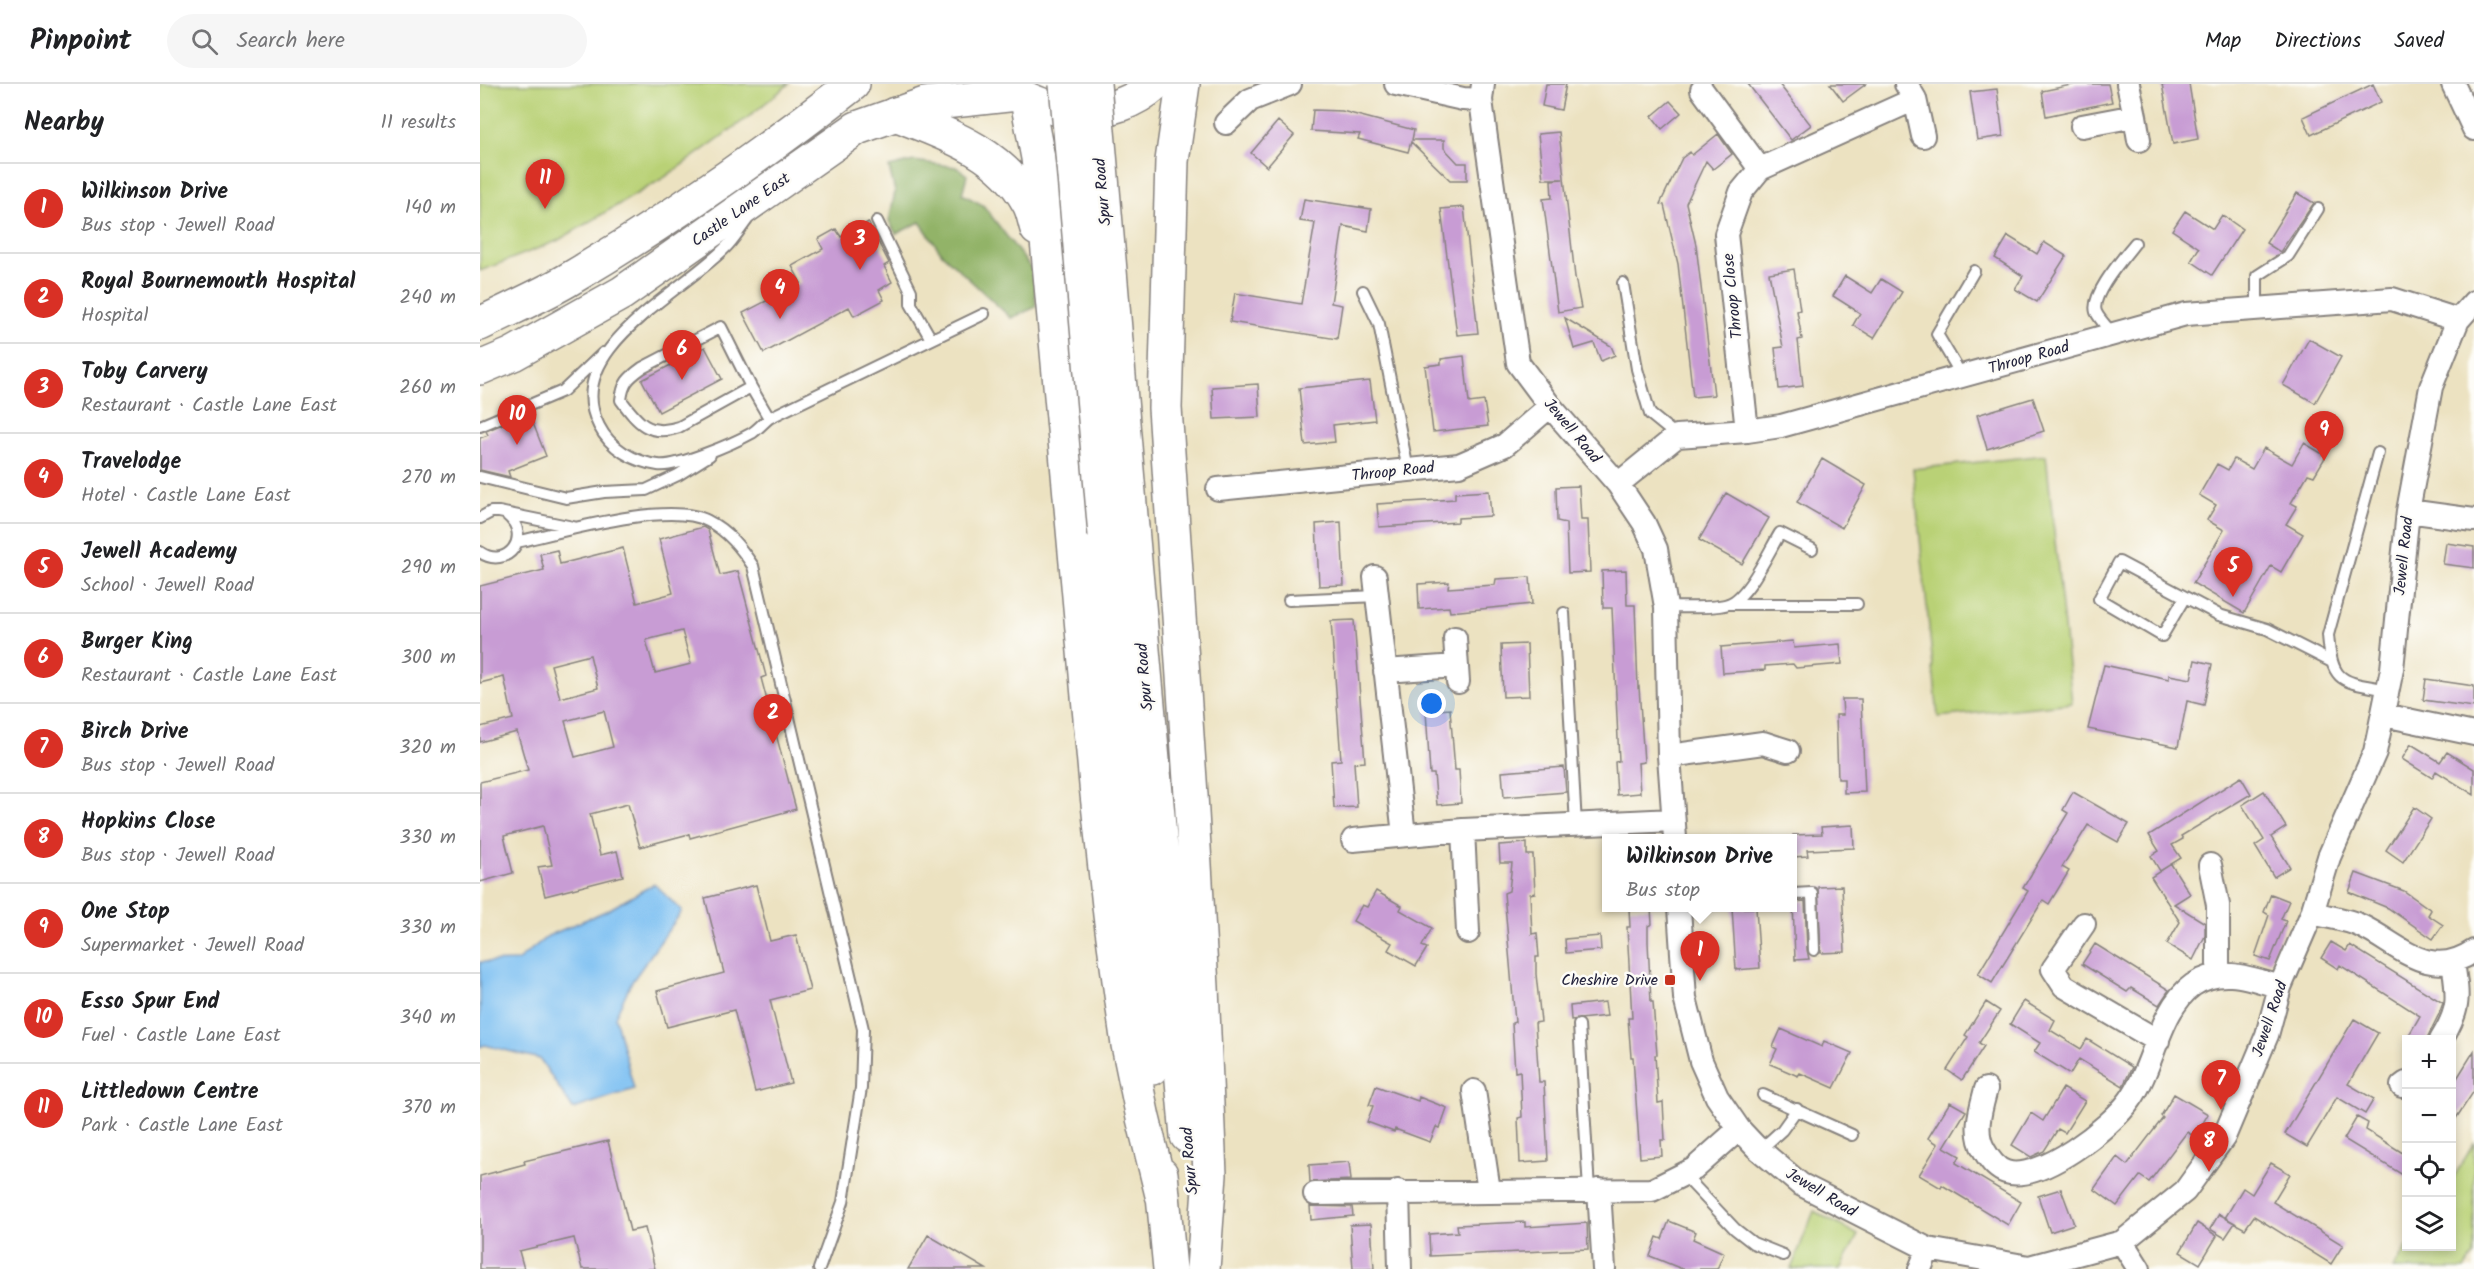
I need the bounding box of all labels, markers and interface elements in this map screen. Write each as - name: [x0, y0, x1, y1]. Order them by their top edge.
- search box: [167, 14, 587, 68]
- text: Pinpoint: [30, 19, 131, 64]
- text: Search here: [236, 24, 345, 59]
- icon: search: [188, 25, 221, 58]
- text: Map: [2205, 25, 2241, 58]
- text: Directions: [2274, 25, 2361, 58]
- text: Saved: [2394, 25, 2444, 58]
- text: Nearby: [24, 102, 104, 144]
- text: 11 results: [381, 107, 456, 139]
- street label: Spur Road: [1088, 156, 1118, 227]
- pin: 11: [526, 160, 564, 209]
- street label: Castle Lane East: [686, 166, 796, 253]
- text: Wilkinson Drive: [81, 175, 228, 210]
- text: 1: [40, 192, 47, 224]
- text: 140 m: [405, 192, 456, 224]
- text: Bus stop · Jewell Road: [81, 210, 274, 242]
- pin: 3: [840, 220, 880, 270]
- street label: Throop Close: [1716, 252, 1750, 340]
- text: Royal Bournemouth Hospital: [81, 265, 355, 300]
- pin: 4: [760, 270, 800, 319]
- text: 2: [38, 282, 49, 314]
- text: 240 m: [399, 282, 456, 314]
- text: Hospital: [81, 300, 148, 332]
- pin: 6: [662, 330, 702, 380]
- street label: Throop Road: [1986, 334, 2073, 381]
- text: Toby Carvery: [81, 355, 208, 390]
- text: 3: [38, 372, 49, 404]
- text: 260 m: [399, 372, 456, 404]
- text: Restaurant · Castle Lane East: [81, 390, 337, 422]
- street label: Jewell Road: [1537, 393, 1608, 470]
- pin: 10: [498, 396, 537, 445]
- pin: 9: [2304, 412, 2344, 461]
- text: Travelodge: [81, 445, 181, 480]
- street label: Throop Road: [1350, 455, 1437, 489]
- text: 4: [38, 462, 49, 494]
- text: 270 m: [401, 462, 456, 494]
- text: Hotel · Castle Lane East: [81, 480, 291, 512]
- street label: Jewell Road: [2387, 514, 2421, 597]
- text: Jewell Academy: [81, 535, 237, 570]
- pin: 5: [2214, 548, 2252, 597]
- text: 5: [38, 552, 49, 584]
- text: 290 m: [401, 552, 456, 584]
- text: School · Jewell Road: [81, 570, 254, 602]
- text: Burger King: [81, 625, 193, 660]
- street label: Spur Road: [1130, 641, 1160, 712]
- text: 6: [38, 642, 49, 674]
- text: 300 m: [401, 642, 456, 674]
- text: Restaurant · Castle Lane East: [81, 660, 337, 692]
- your location: [1417, 689, 1446, 718]
- pin: 2: [754, 694, 792, 744]
- text: Birch Drive: [81, 715, 188, 750]
- text: 7: [39, 732, 48, 764]
- text: 320 m: [399, 732, 456, 764]
- text: Bus stop · Jewell Road: [81, 750, 274, 782]
- text: Hopkins Close: [81, 805, 215, 840]
- text: 8: [38, 822, 49, 854]
- text: 330 m: [399, 822, 456, 854]
- popup: [1602, 834, 1797, 912]
- text: Bus stop · Jewell Road: [81, 840, 274, 872]
- text: Wilkinson Drive: [1626, 840, 1773, 875]
- text: Bus stop: [1626, 875, 1700, 907]
- text: One Stop: [81, 895, 170, 930]
- text: 9: [38, 912, 49, 944]
- text: 330 m: [399, 912, 456, 944]
- text: Supermarket · Jewell Road: [81, 930, 304, 962]
- pin: 1: [1680, 932, 1720, 981]
- place label: Cheshire Drive: [1561, 968, 1658, 993]
- marker: Cheshire Drive: [1663, 973, 1677, 987]
- street label: Jewell Road: [2245, 977, 2295, 1060]
- text: Esso Spur End: [81, 985, 219, 1020]
- text: 10: [35, 1002, 52, 1034]
- text: 340 m: [400, 1002, 456, 1034]
- text: Fuel · Castle Lane East: [81, 1020, 281, 1052]
- map controls: [2402, 1035, 2456, 1251]
- button: +: [2402, 1035, 2456, 1089]
- pin: 7: [2202, 1060, 2240, 1110]
- text: Littledown Centre: [81, 1075, 258, 1110]
- button: −: [2402, 1089, 2456, 1143]
- text: 11: [37, 1092, 50, 1124]
- text: 370 m: [401, 1092, 456, 1124]
- text: Park · Castle Lane East: [81, 1110, 283, 1142]
- pin: 8: [2190, 1122, 2228, 1172]
- street label: Spur Road: [1175, 1125, 1205, 1196]
- button: locate: [2402, 1143, 2456, 1197]
- street label: Jewell Road: [1781, 1162, 1862, 1225]
- button: layers: [2402, 1197, 2456, 1251]

